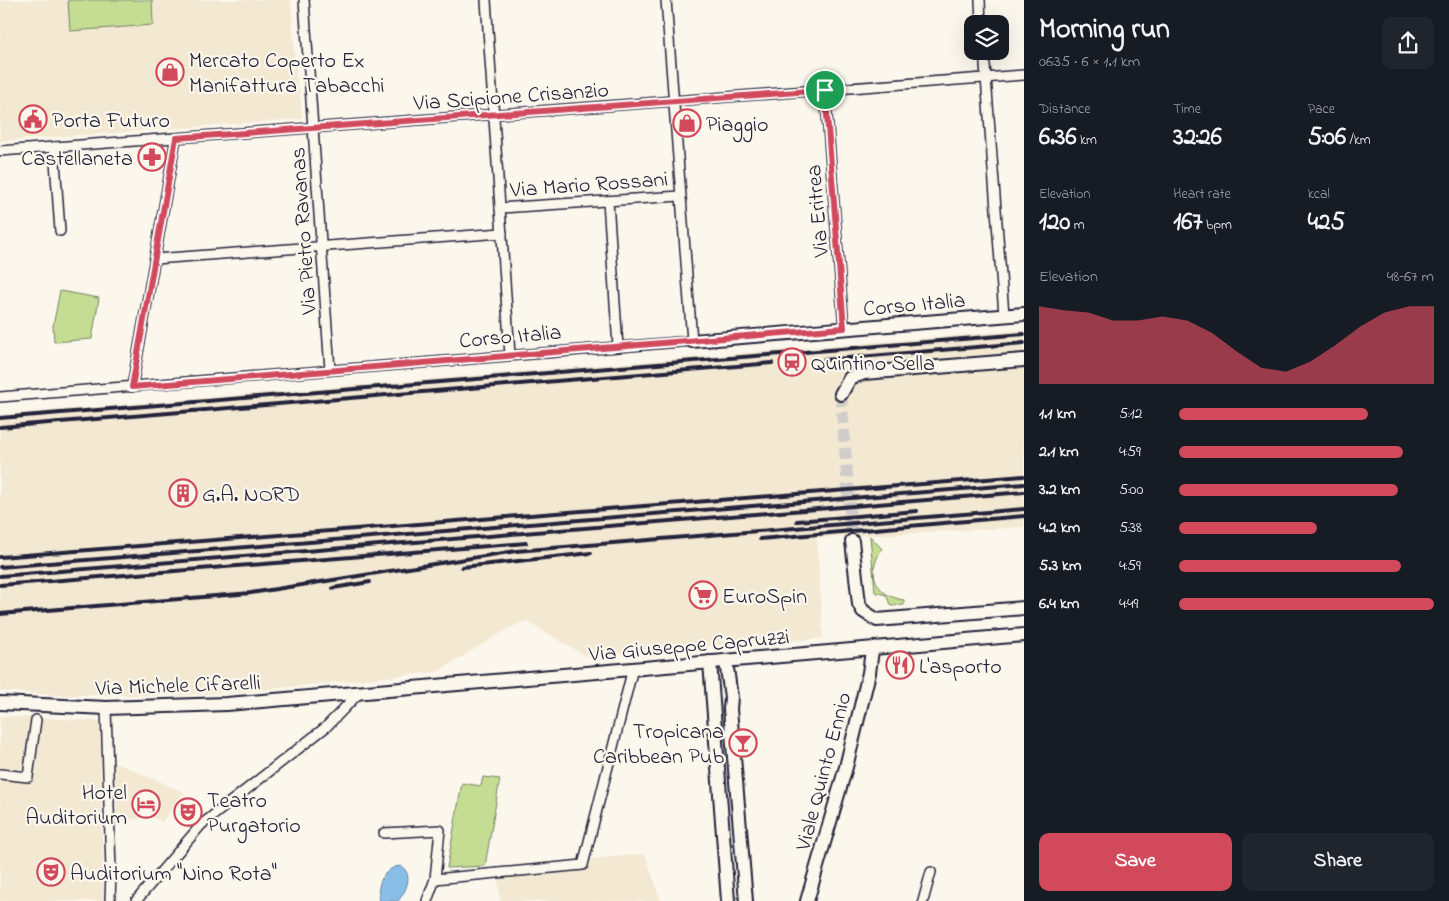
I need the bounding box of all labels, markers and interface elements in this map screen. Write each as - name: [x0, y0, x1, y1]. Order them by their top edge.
- text: Morning run: [1039, 10, 1170, 51]
- map controls: [964, 15, 1009, 60]
- button: layers: [964, 15, 1009, 60]
- button: share: [1382, 17, 1434, 69]
- place label: Mercato Coperto Ex Manifattura Tabacchi: [189, 46, 385, 103]
- text: 06:35 · 6 × 1.1 km: [1039, 50, 1140, 74]
- shop icon: Mercato Coperto Ex Manifattura Tabacchi: [155, 57, 185, 87]
- pin: [804, 69, 846, 111]
- street label: Via Scipione Crisanzio: [412, 75, 610, 121]
- icon: arrive: [811, 76, 839, 104]
- text: Distance: [1039, 99, 1091, 120]
- text: Time: [1173, 99, 1201, 120]
- text: Pace: [1308, 99, 1335, 120]
- public building icon: Porta Futuro: [18, 104, 48, 134]
- place label: Porta Futuro: [52, 106, 170, 138]
- shop icon: Piaggio: [672, 108, 702, 138]
- place label: Piaggio: [706, 110, 768, 143]
- text: 6.36: [1039, 120, 1076, 156]
- text: 32:26: [1173, 120, 1222, 156]
- text: 5:06: [1308, 120, 1346, 156]
- text: km: [1076, 130, 1097, 151]
- text: /km: [1346, 130, 1371, 151]
- pharmacy icon: Castellaneta: [137, 142, 167, 172]
- place label: Castellaneta: [21, 144, 133, 176]
- street label: Via Pietro Ravanas: [283, 146, 327, 316]
- street label: Via Eritrea: [799, 163, 839, 259]
- street label: Via Mario Rossani: [508, 165, 669, 208]
- text: Elevation: [1039, 184, 1090, 205]
- text: Heart rate: [1173, 184, 1231, 205]
- text: kcal: [1308, 184, 1330, 205]
- text: 120: [1039, 205, 1070, 241]
- text: 167: [1173, 205, 1203, 241]
- text: 425: [1308, 205, 1345, 241]
- text: m: [1070, 215, 1085, 236]
- text: bpm: [1203, 215, 1232, 236]
- text: Elevation: [1039, 265, 1098, 289]
- text: 48–67 m: [1387, 265, 1434, 289]
- street label: Corso Italia: [862, 286, 967, 326]
- street label: Corso Italia: [458, 318, 563, 358]
- station icon: Quintino Sella: [777, 347, 807, 377]
- place label: Quintino Sella: [811, 349, 935, 381]
- text: 1.1 km: [1039, 402, 1076, 426]
- text: 5:12: [1119, 402, 1143, 426]
- text: 2.1 km: [1039, 440, 1079, 464]
- text: 4:59: [1119, 440, 1141, 464]
- building icon: G.A. NORD: [168, 478, 198, 508]
- text: 3.2 km: [1039, 478, 1080, 502]
- text: 5:00: [1119, 478, 1143, 502]
- place label: G.A. NORD: [202, 480, 300, 512]
- text: 4.2 km: [1039, 516, 1080, 540]
- text: 5:38: [1119, 516, 1142, 540]
- text: 5.3 km: [1039, 554, 1081, 578]
- text: 4:59: [1119, 554, 1141, 578]
- supermarket icon: EuroSpin: [688, 580, 718, 610]
- place label: EuroSpin: [722, 582, 807, 614]
- text: 6.4 km: [1039, 592, 1079, 616]
- text: 4:49: [1119, 592, 1138, 616]
- street label: Via Giuseppe Capruzzi: [587, 622, 791, 672]
- restaurant icon: L'asporto: [885, 650, 915, 680]
- place label: L'asporto: [919, 652, 1002, 684]
- street label: Via Michele Cifarelli: [94, 668, 261, 706]
- street label: Viale Quinto Ennio: [788, 689, 861, 855]
- place label: Tropicana Caribbean Pub: [593, 717, 724, 774]
- bar icon: Tropicana Caribbean Pub: [728, 728, 758, 758]
- place label: Hotel Auditorium: [25, 778, 127, 835]
- place label: Teatro Purgatorio: [207, 786, 301, 844]
- hotel icon: Hotel Auditorium: [131, 789, 161, 819]
- theatre icon: Teatro Purgatorio: [173, 797, 203, 827]
- button: Save: [1039, 833, 1232, 891]
- button: Share: [1242, 833, 1434, 891]
- theatre icon: Auditorium "Nino Rota": [36, 857, 66, 887]
- place label: Auditorium "Nino Rota": [70, 859, 277, 891]

